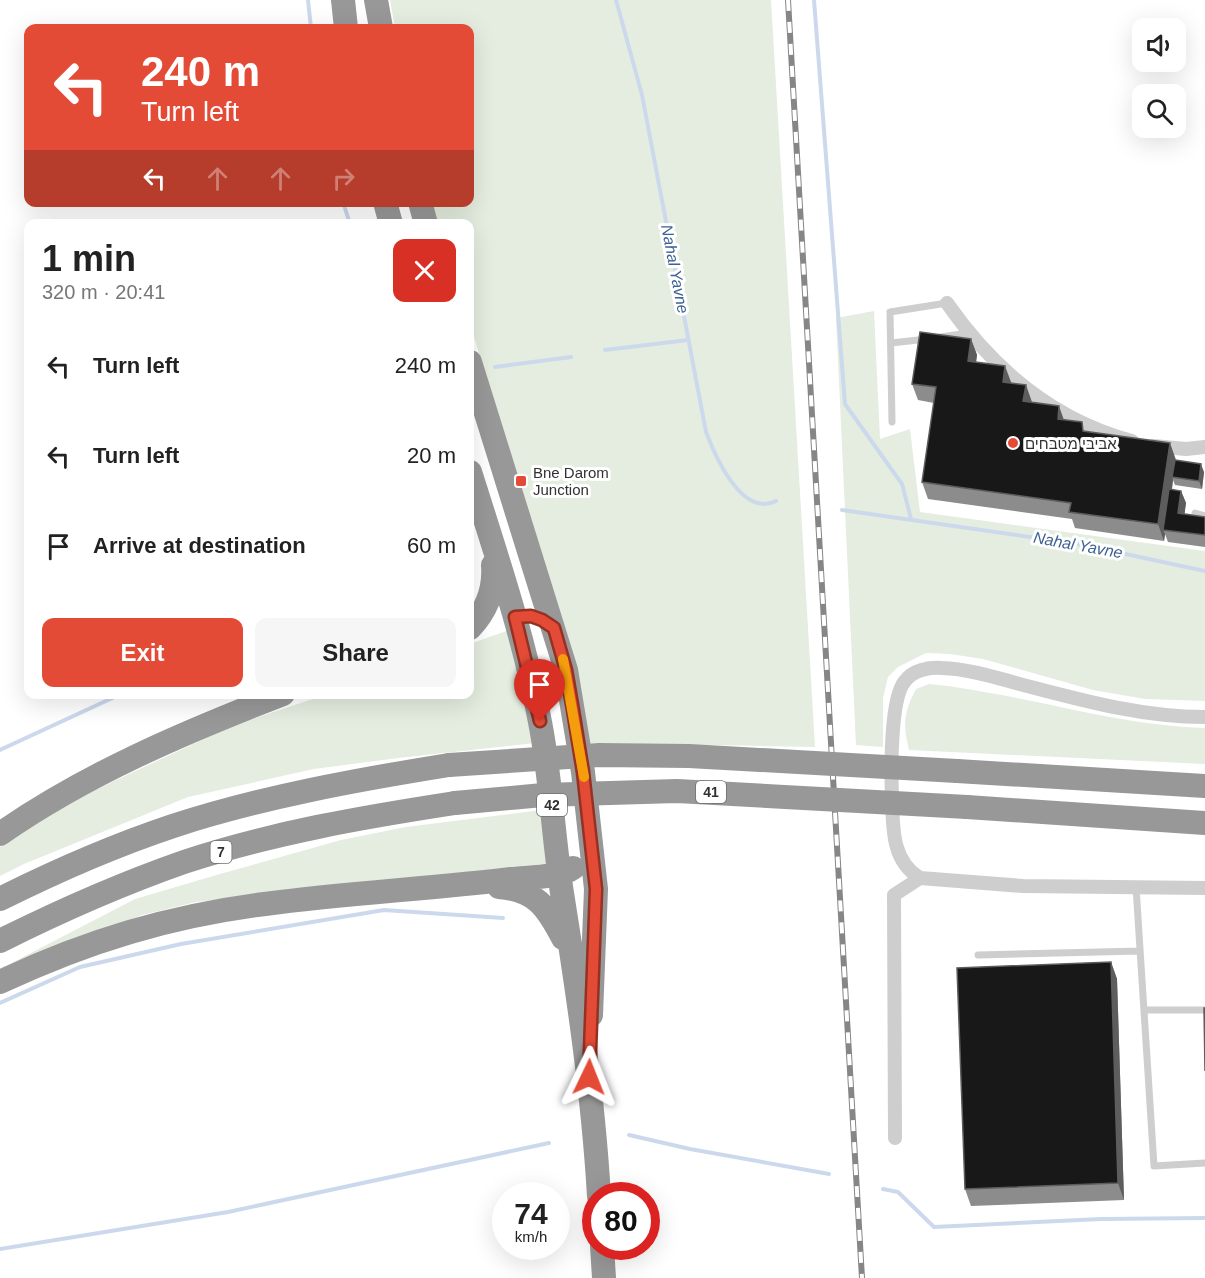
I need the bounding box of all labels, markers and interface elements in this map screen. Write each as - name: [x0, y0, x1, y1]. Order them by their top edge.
- map controls: [1132, 18, 1186, 138]
- button: sound: [1132, 18, 1186, 72]
- icon: left: [42, 48, 120, 126]
- text: 240 m: [141, 48, 260, 95]
- button: search: [1132, 84, 1186, 138]
- text: Turn left: [141, 97, 239, 127]
- icon: left: [138, 162, 171, 195]
- icon: ahead: [201, 162, 234, 195]
- icon: ahead: [264, 162, 297, 195]
- icon: right: [327, 162, 360, 195]
- water label: Nahal Yavne: [658, 223, 692, 315]
- text: 1 min: [42, 238, 136, 279]
- button: close: [393, 239, 456, 302]
- text: 320 m · 20:41: [42, 281, 165, 303]
- icon: left: [42, 350, 75, 383]
- text: Turn left: [93, 353, 179, 378]
- text: 240 m: [395, 353, 456, 378]
- place label: אביבי מטבחים: [1025, 435, 1117, 452]
- marker: אביבי מטבחים: [1006, 436, 1020, 450]
- icon: left: [42, 440, 75, 473]
- text: Turn left: [93, 443, 179, 468]
- text: 20 m: [407, 443, 456, 468]
- place label: Bne Darom Junction: [533, 464, 609, 498]
- marker: Bne Darom Junction: [514, 474, 528, 488]
- water label: Nahal Yavne: [1032, 529, 1124, 561]
- icon: arrive: [42, 530, 75, 563]
- text: Arrive at destination: [93, 533, 306, 558]
- text: 60 m: [407, 533, 456, 558]
- button: Exit: [42, 618, 243, 687]
- button: Share: [255, 618, 456, 687]
- pin: [514, 659, 565, 721]
- icon: arrive: [523, 668, 556, 701]
- road number: 41: [696, 781, 726, 803]
- road number: 42: [537, 794, 567, 816]
- road number: 7: [210, 841, 232, 863]
- position arrow: [557, 1045, 621, 1109]
- speed limit sign: 80: [582, 1182, 660, 1260]
- text: 74: [514, 1197, 548, 1230]
- text: km/h: [515, 1228, 547, 1245]

